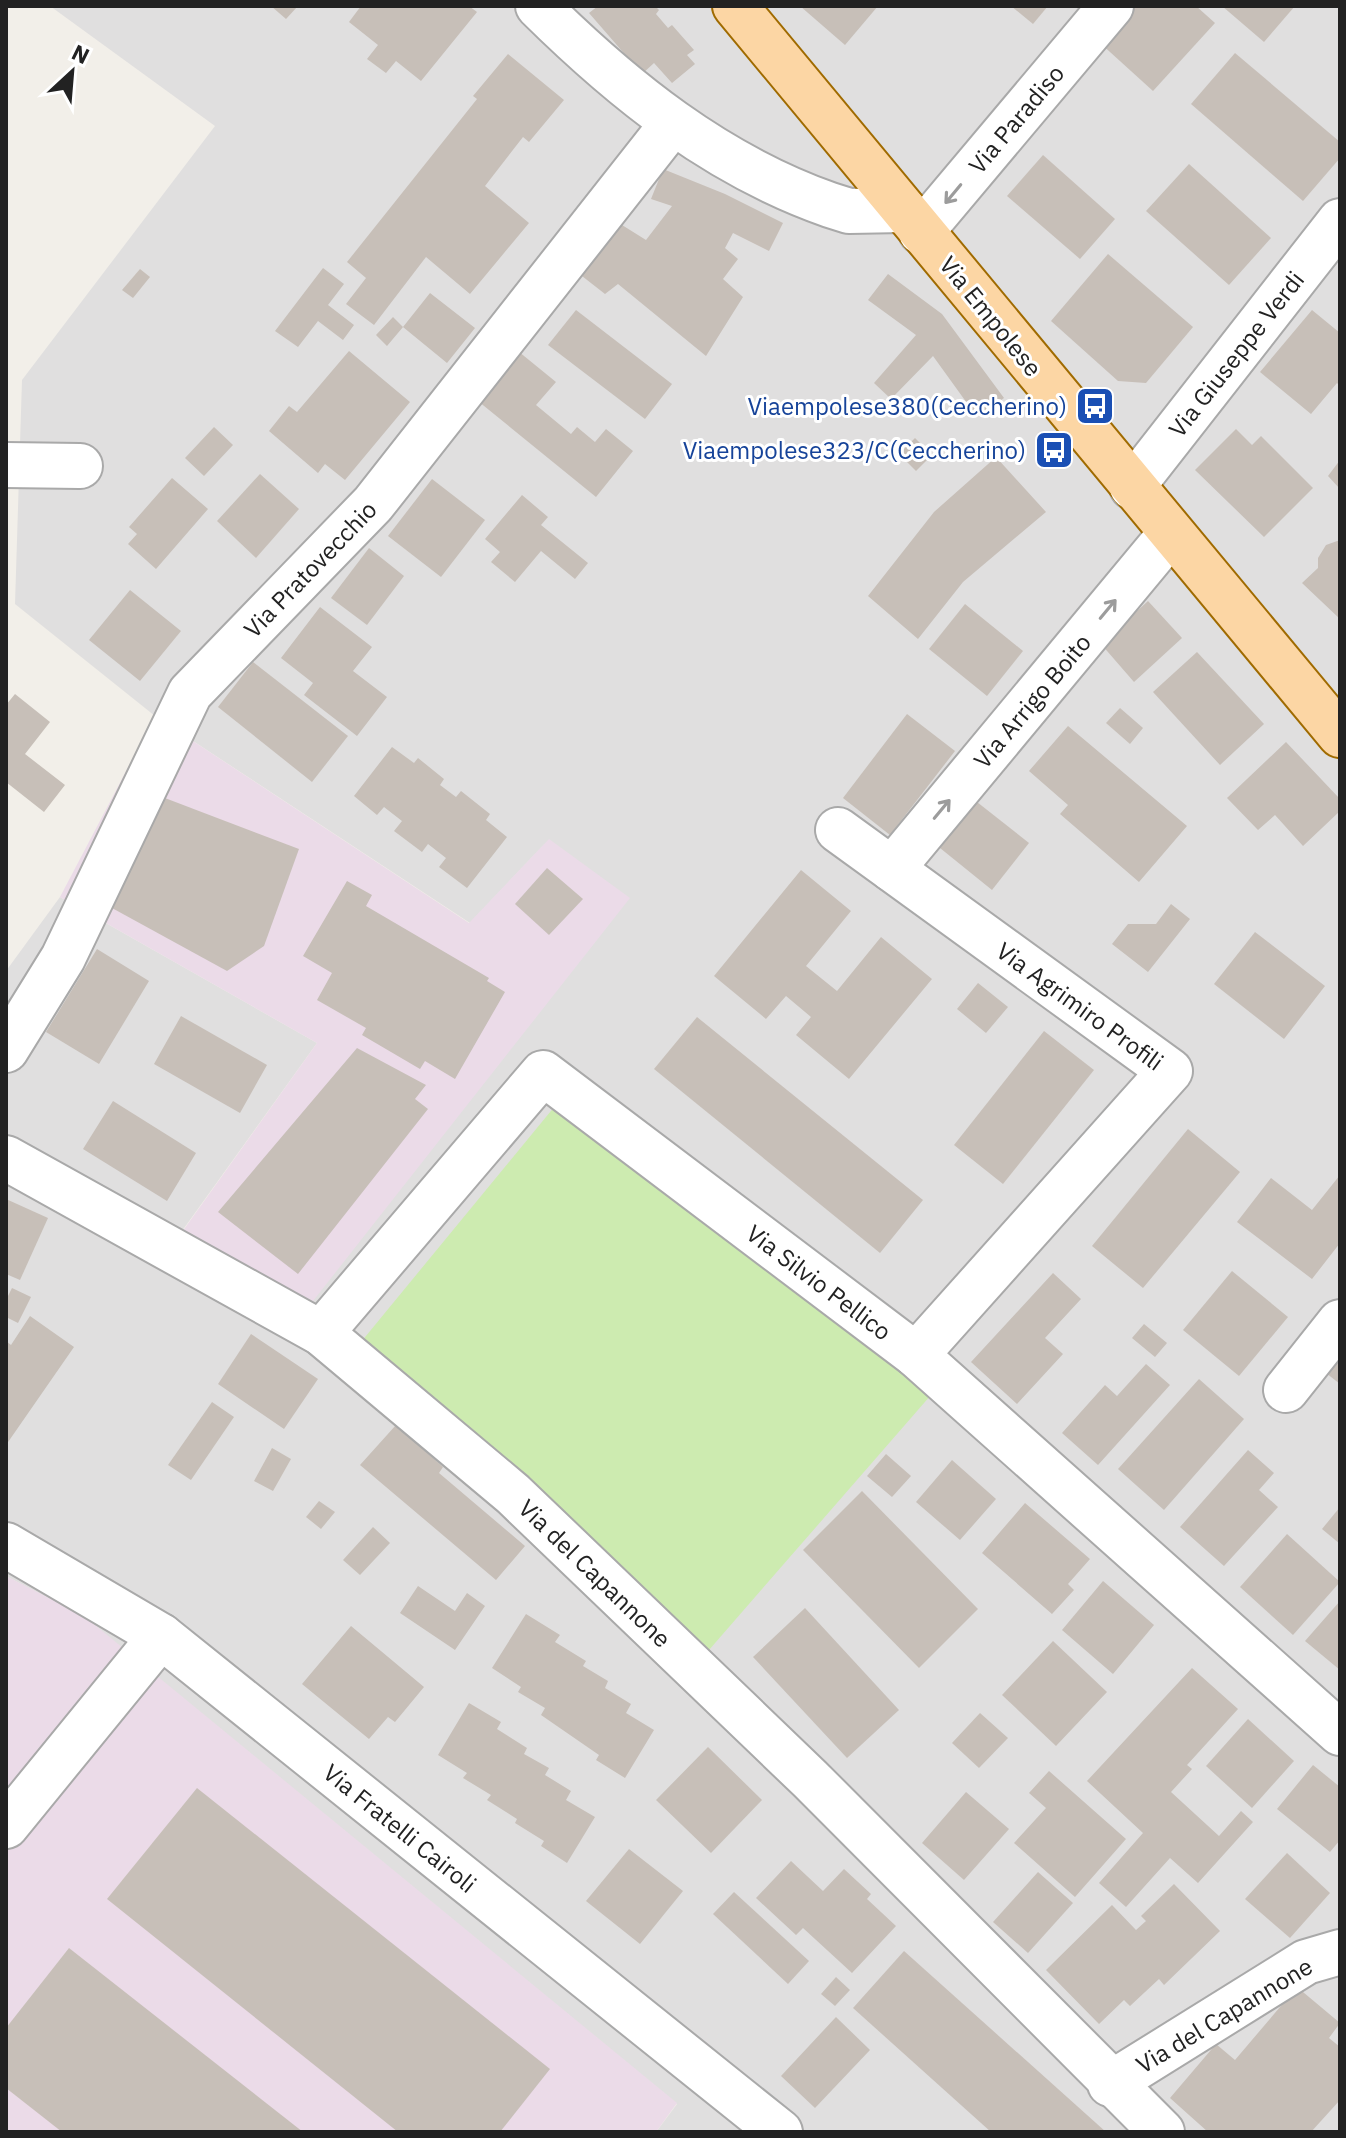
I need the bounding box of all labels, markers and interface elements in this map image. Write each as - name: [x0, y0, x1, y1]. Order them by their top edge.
- north arrow: [32, 32, 112, 112]
- text: N: [67, 37, 95, 70]
- street label: Via Paradiso: [961, 58, 1071, 180]
- one-way arrow: [944, 184, 962, 204]
- street label: Via Empolese: [933, 249, 1049, 383]
- street label: Via Giuseppe Verdi: [1161, 264, 1311, 444]
- bus stop icon: Viaempolese380(Ceccherino): [1074, 385, 1116, 427]
- place label: Viaempolese380(Ceccherino): [747, 390, 1067, 422]
- bus stop icon: Viaempolese323/C(Ceccherino): [1033, 429, 1075, 471]
- place label: Viaempolese323/C(Ceccherino): [683, 434, 1026, 466]
- street label: Via Pratovecchio: [237, 494, 383, 644]
- one-way arrow: [1099, 599, 1117, 620]
- street label: Via Arrigo Boito: [966, 627, 1098, 775]
- one-way arrow: [933, 799, 951, 819]
- street label: Via Agrimiro Profili: [990, 935, 1170, 1077]
- street label: Via Silvio Pellico: [740, 1217, 898, 1347]
- street label: Via del Capannone: [512, 1492, 678, 1654]
- street label: Via Fratelli Cairoli: [317, 1756, 483, 1900]
- street label: Via del Capannone: [1130, 1950, 1318, 2080]

